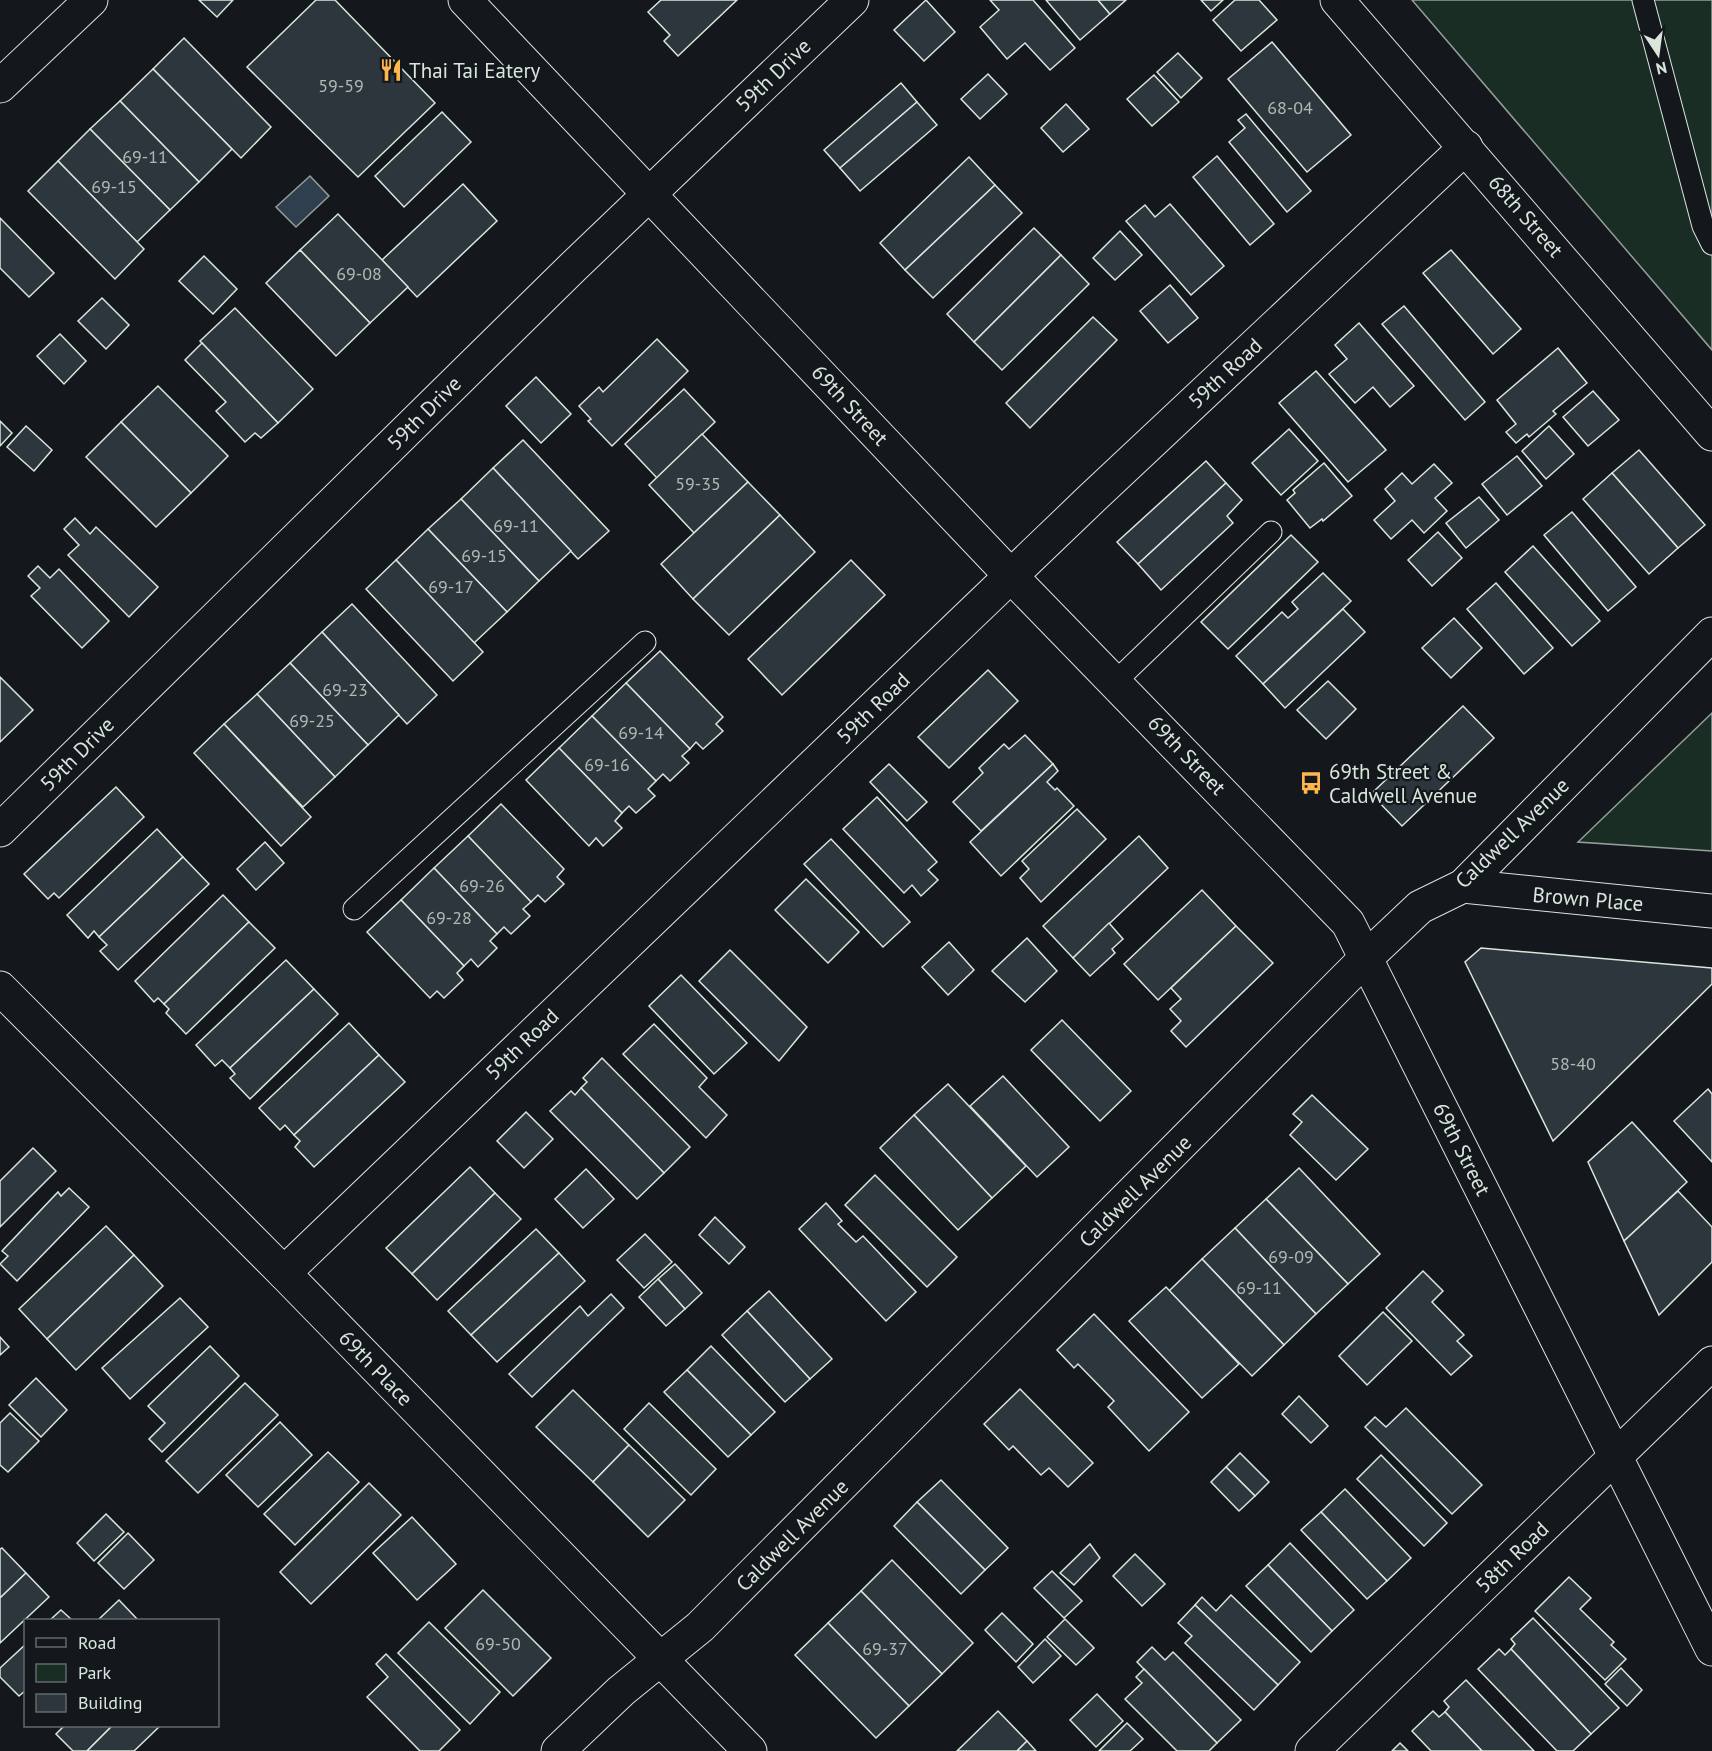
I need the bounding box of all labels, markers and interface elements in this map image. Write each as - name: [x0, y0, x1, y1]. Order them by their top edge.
- north arrow: [1628, 24, 1688, 84]
- street label: 59th Drive: [730, 33, 816, 117]
- restaurant icon: Thai Tai Eatery: [378, 57, 404, 83]
- place label: Thai Tai Eatery: [409, 57, 541, 84]
- text: N: [1654, 58, 1669, 80]
- house number: 59-59: [318, 74, 364, 97]
- house number: 68-04: [1267, 96, 1313, 119]
- house number: 69-11: [122, 145, 168, 168]
- street label: 68th Street: [1483, 169, 1569, 263]
- house number: 69-15: [91, 175, 137, 198]
- house number: 69-08: [336, 262, 382, 285]
- street label: 59th Road: [1182, 332, 1268, 414]
- street label: 69th Street: [806, 359, 894, 451]
- street label: 59th Drive: [381, 370, 467, 456]
- house number: 59-35: [675, 472, 721, 495]
- house number: 69-11: [493, 514, 539, 537]
- house number: 69-15: [461, 544, 507, 567]
- house number: 69-17: [428, 575, 474, 598]
- street label: 59th Road: [831, 666, 915, 750]
- house number: 69-23: [322, 678, 368, 701]
- house number: 69-25: [289, 709, 335, 732]
- street label: 69th Street: [1142, 709, 1232, 801]
- street label: 59th Drive: [34, 711, 120, 797]
- house number: 69-14: [618, 721, 664, 744]
- house number: 69-16: [584, 753, 630, 776]
- place label: 69th Street & Caldwell Avenue: [1329, 758, 1477, 809]
- bus stop icon: 69th Street & Caldwell Avenue: [1298, 770, 1324, 796]
- street label: Caldwell Avenue: [1449, 772, 1575, 894]
- house number: 69-26: [459, 874, 505, 897]
- street label: Brown Place: [1532, 881, 1644, 917]
- house number: 69-28: [426, 906, 472, 929]
- street label: 59th Road: [480, 1002, 564, 1086]
- house number: 58-40: [1550, 1052, 1596, 1075]
- street label: 69th Street: [1427, 1098, 1497, 1200]
- street label: Caldwell Avenue: [1073, 1129, 1197, 1253]
- house number: 69-09: [1268, 1245, 1314, 1268]
- house number: 69-11: [1236, 1276, 1282, 1299]
- street label: 69th Place: [333, 1324, 419, 1412]
- street label: Caldwell Avenue: [730, 1473, 854, 1597]
- street label: 58th Road: [1470, 1515, 1554, 1599]
- legend: [24, 1619, 219, 1727]
- text: Road: [78, 1631, 116, 1654]
- house number: 69-50: [475, 1632, 521, 1655]
- house number: 69-37: [862, 1637, 908, 1660]
- text: Park: [78, 1661, 111, 1684]
- text: Building: [78, 1691, 142, 1714]

